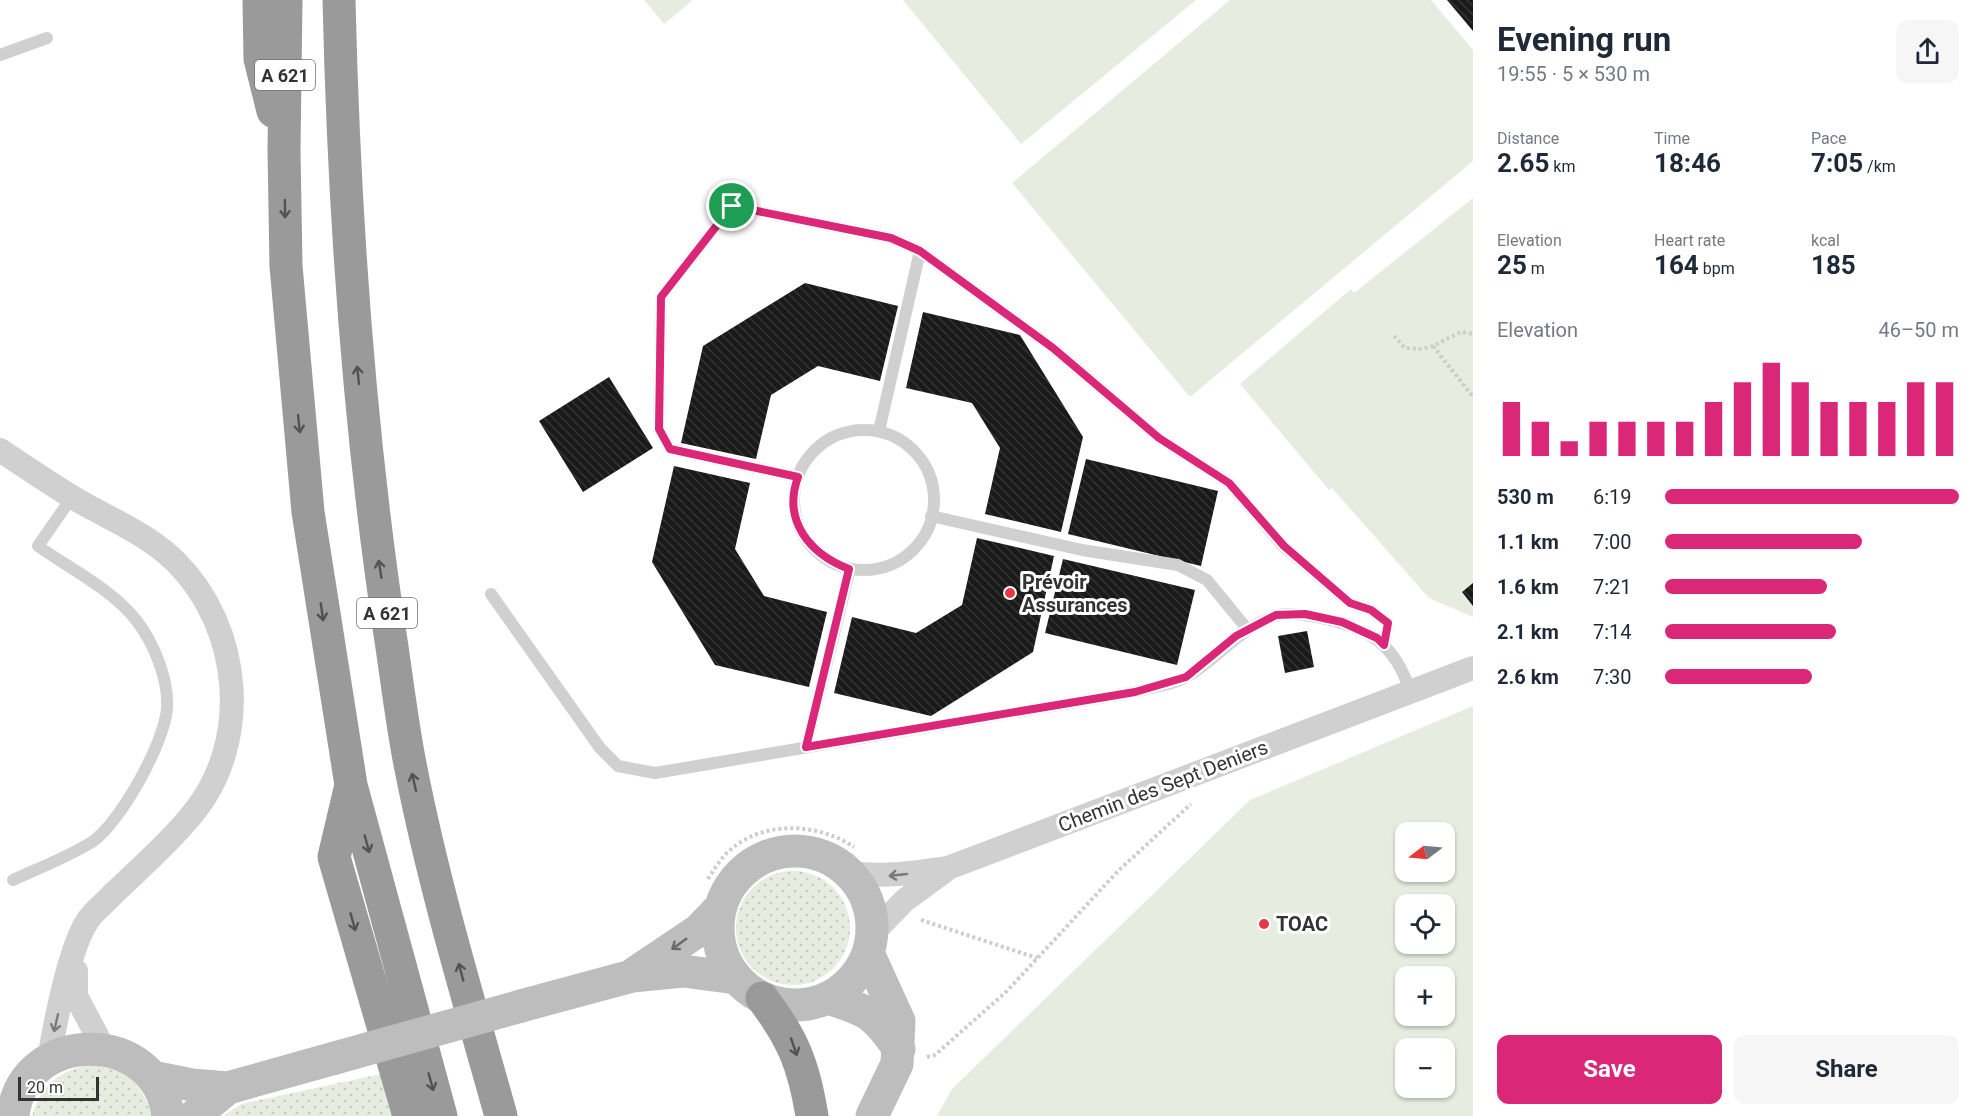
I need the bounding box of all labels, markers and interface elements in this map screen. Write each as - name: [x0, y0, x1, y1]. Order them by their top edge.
- text: Evening run: [1497, 20, 1671, 59]
- button: share: [1896, 20, 1959, 83]
- road number: A 621: [255, 60, 315, 90]
- text: 19:55 · 5 × 530 m: [1497, 62, 1650, 86]
- text: Distance: [1497, 129, 1559, 148]
- text: Time: [1654, 129, 1690, 148]
- text: Pace: [1811, 129, 1847, 148]
- text: 2.65: [1497, 148, 1549, 178]
- text: 18:46: [1654, 148, 1721, 178]
- text: 7:05: [1811, 148, 1863, 178]
- text: km: [1549, 157, 1575, 176]
- text: /km: [1863, 157, 1896, 176]
- pin: [706, 180, 757, 231]
- icon: arrive: [715, 189, 748, 222]
- one-way arrow: [279, 198, 291, 218]
- text: Elevation: [1497, 231, 1562, 250]
- text: Heart rate: [1654, 231, 1725, 250]
- text: kcal: [1811, 231, 1840, 250]
- text: 25: [1497, 250, 1527, 280]
- text: 164: [1654, 250, 1699, 280]
- text: 185: [1811, 250, 1856, 280]
- text: m: [1527, 259, 1545, 278]
- text: bpm: [1699, 259, 1735, 278]
- text: Elevation: [1497, 318, 1578, 342]
- text: 46–50 m: [1878, 318, 1959, 342]
- one-way arrow: [352, 366, 363, 386]
- one-way arrow: [294, 414, 305, 434]
- text: 530 m: [1497, 485, 1554, 509]
- text: 6:19: [1593, 485, 1632, 509]
- text: 1.1 km: [1497, 530, 1559, 554]
- text: 7:00: [1593, 530, 1632, 554]
- one-way arrow: [374, 560, 385, 579]
- place label: Prévoir Assurances: [1022, 570, 1128, 617]
- text: 1.6 km: [1497, 575, 1559, 599]
- text: 7:21: [1593, 575, 1632, 599]
- marker: Prévoir Assurances: [1003, 586, 1017, 600]
- road number: A 621: [357, 598, 417, 628]
- one-way arrow: [317, 601, 328, 621]
- text: 2.1 km: [1497, 620, 1559, 644]
- text: 7:14: [1593, 620, 1632, 644]
- text: 2.6 km: [1497, 665, 1559, 689]
- text: 7:30: [1593, 665, 1632, 689]
- street label: Chemin des Sept Deniers: [1055, 735, 1271, 837]
- one-way arrow: [407, 773, 419, 792]
- north arrow: [1395, 822, 1455, 882]
- map controls: [1395, 822, 1455, 1098]
- one-way arrow: [362, 834, 373, 853]
- one-way arrow: [888, 870, 908, 881]
- button: locate: [1395, 894, 1455, 954]
- one-way arrow: [348, 912, 359, 931]
- place label: TOAC: [1276, 912, 1328, 936]
- marker: TOAC: [1257, 917, 1271, 931]
- one-way arrow: [671, 938, 687, 950]
- one-way arrow: [455, 962, 466, 981]
- button: +: [1395, 966, 1455, 1026]
- one-way arrow: [50, 1013, 61, 1033]
- button: Save: [1497, 1035, 1722, 1104]
- button: Share: [1734, 1035, 1959, 1104]
- one-way arrow: [789, 1037, 800, 1056]
- button: −: [1395, 1038, 1455, 1098]
- one-way arrow: [426, 1072, 438, 1091]
- scale bar: [18, 1074, 99, 1102]
- text: 20 m: [27, 1078, 63, 1097]

